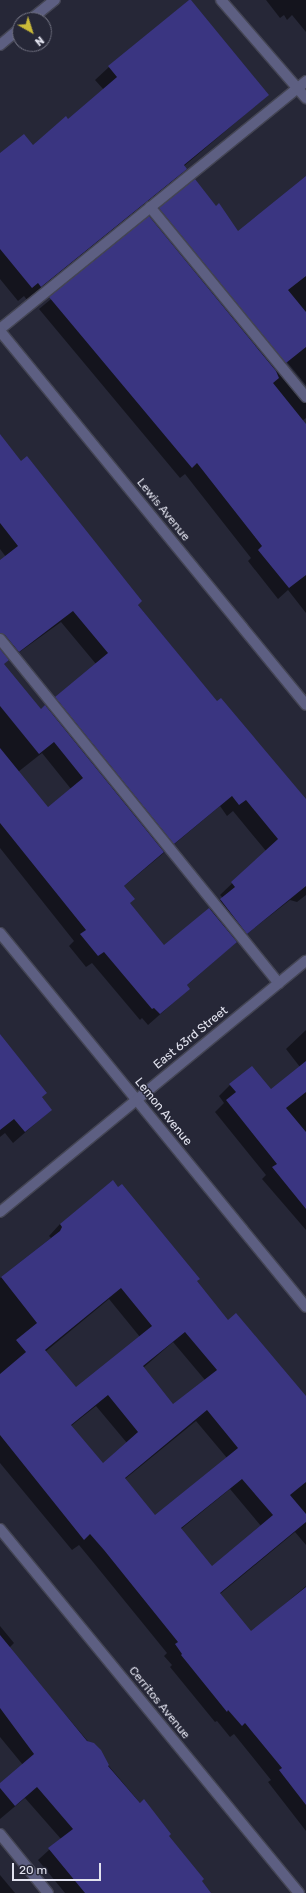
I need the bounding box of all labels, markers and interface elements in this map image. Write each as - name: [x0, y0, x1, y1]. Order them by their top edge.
- north arrow: [12, 12, 52, 52]
- text: N: [32, 33, 46, 48]
- street label: Lewis Avenue: [133, 476, 193, 544]
- street label: East 63rd Street: [151, 1004, 231, 1072]
- street label: Lemon Avenue: [131, 1075, 195, 1149]
- street label: Cerritos Avenue: [125, 1664, 193, 1742]
- scale bar: [14, 1855, 103, 1881]
- text: 20 m: [19, 1863, 47, 1877]

